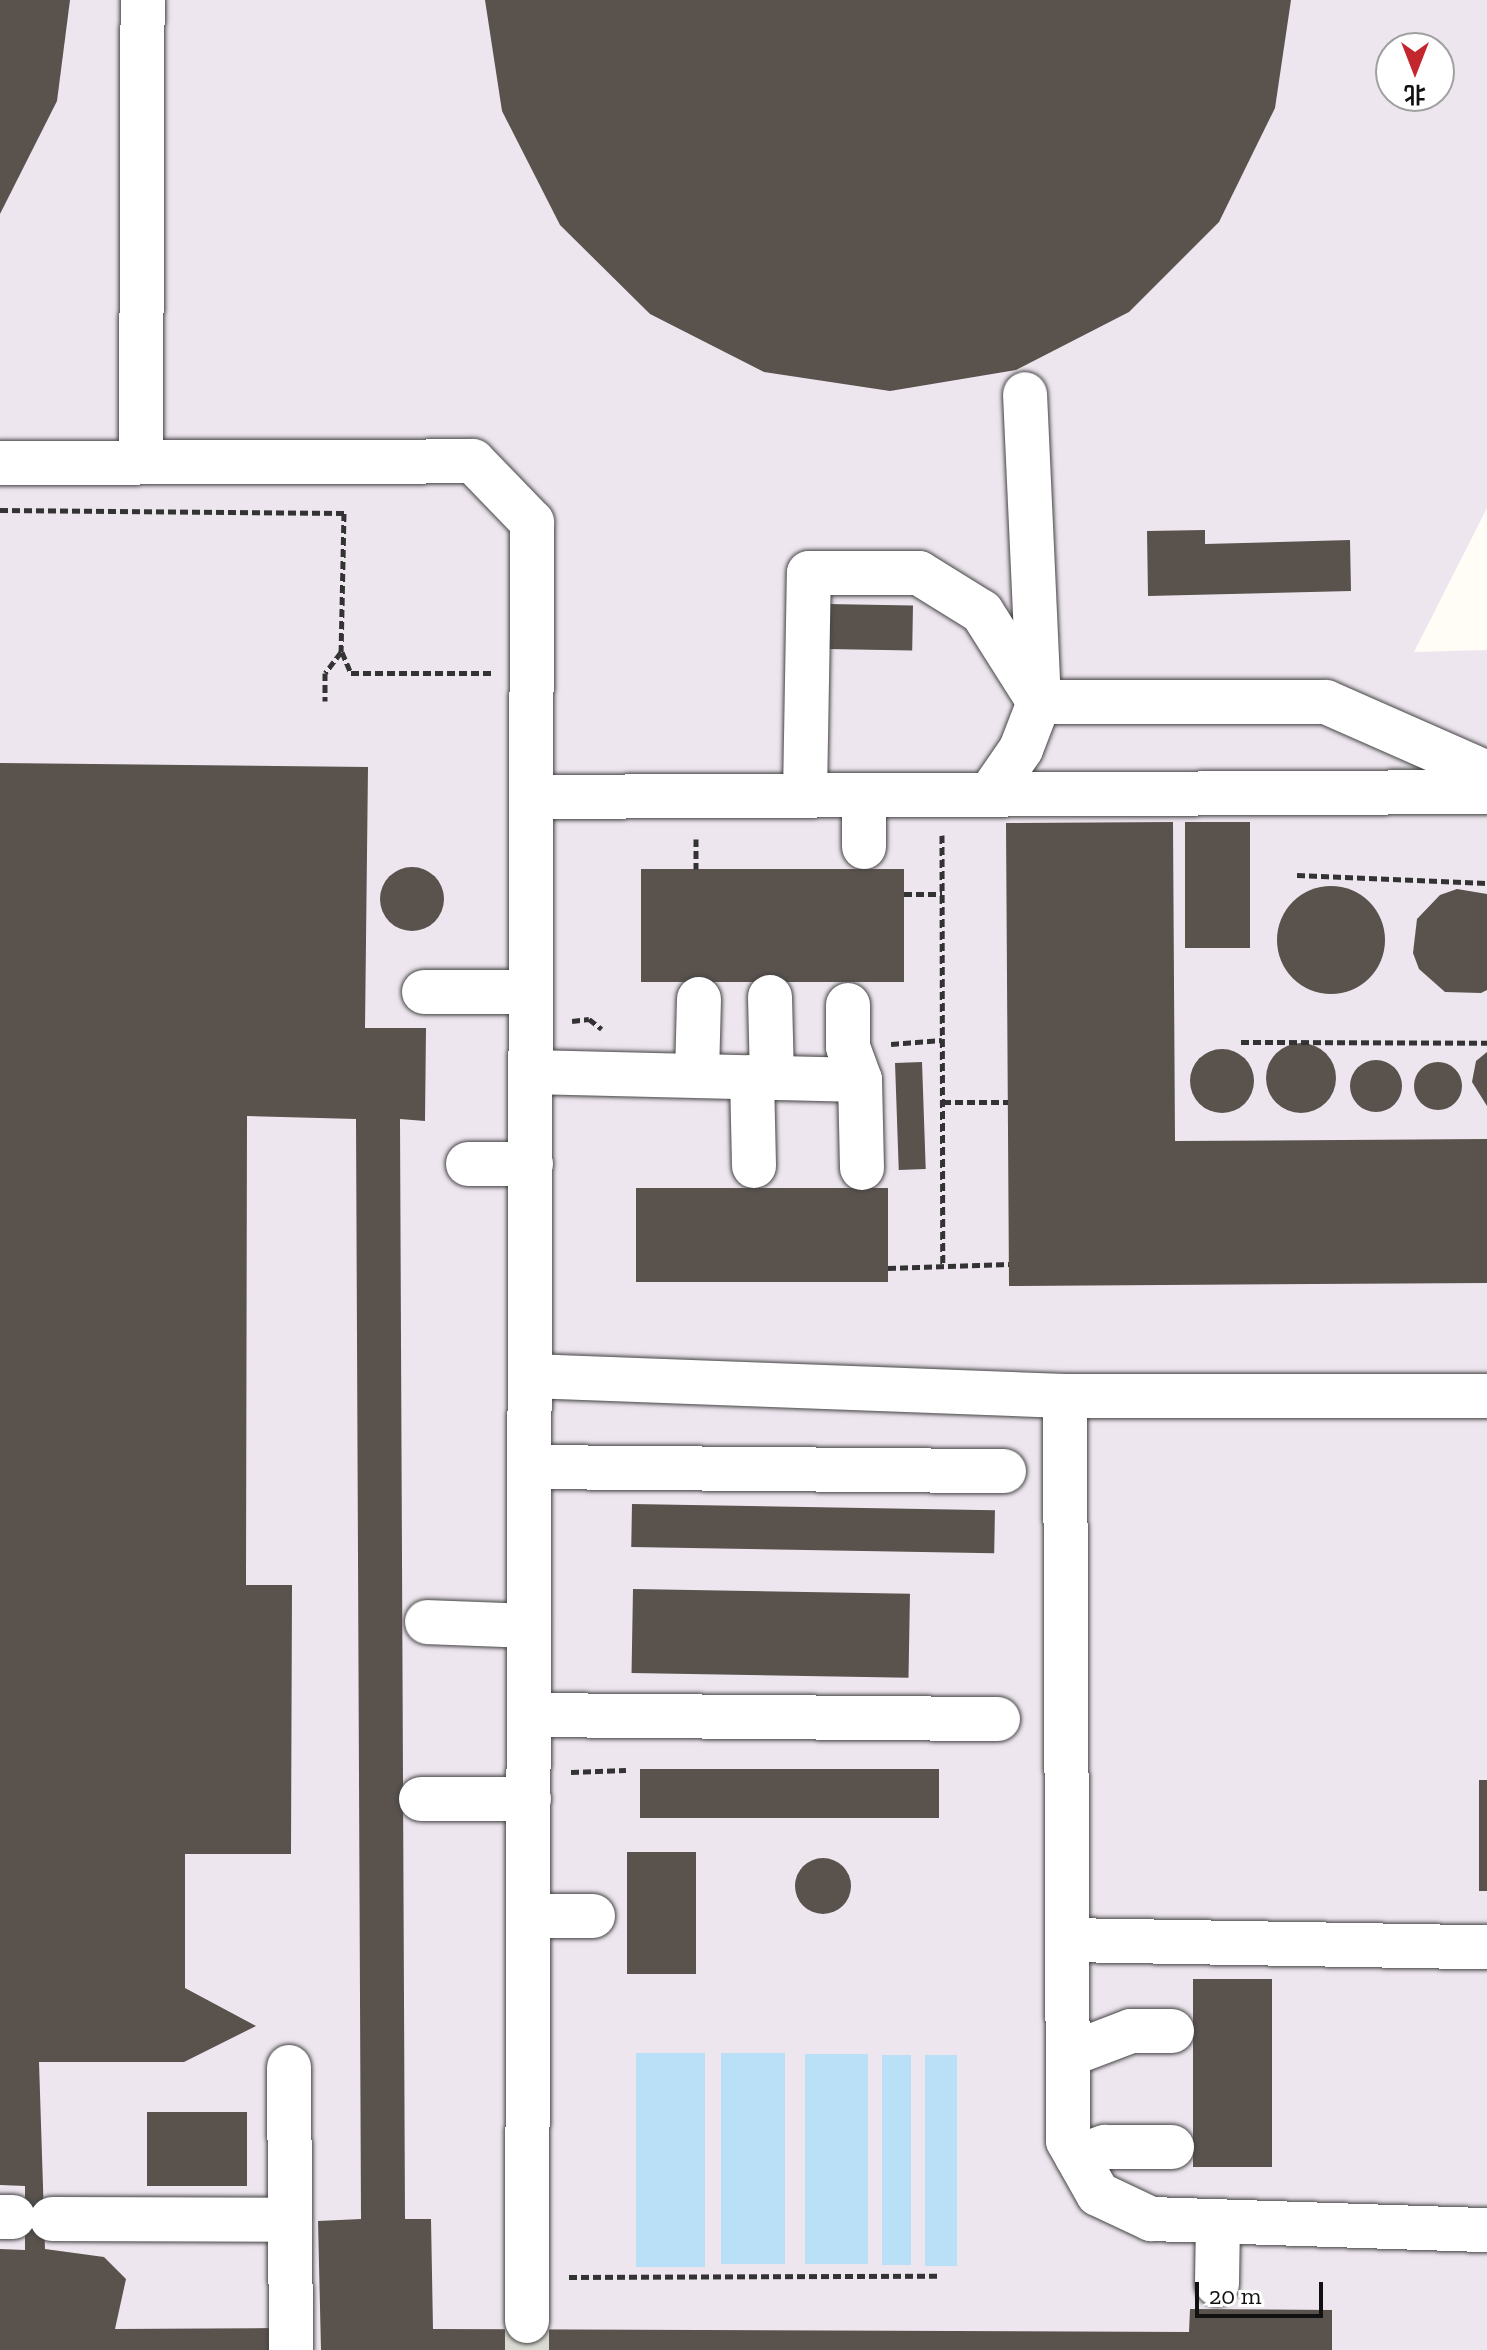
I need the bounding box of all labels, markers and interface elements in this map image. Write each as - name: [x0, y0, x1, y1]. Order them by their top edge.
- north arrow: [1375, 32, 1455, 112]
- text: 北: [1404, 81, 1426, 108]
- scale bar: [1199, 2266, 1327, 2316]
- text: 20 m: [1209, 2281, 1261, 2310]

